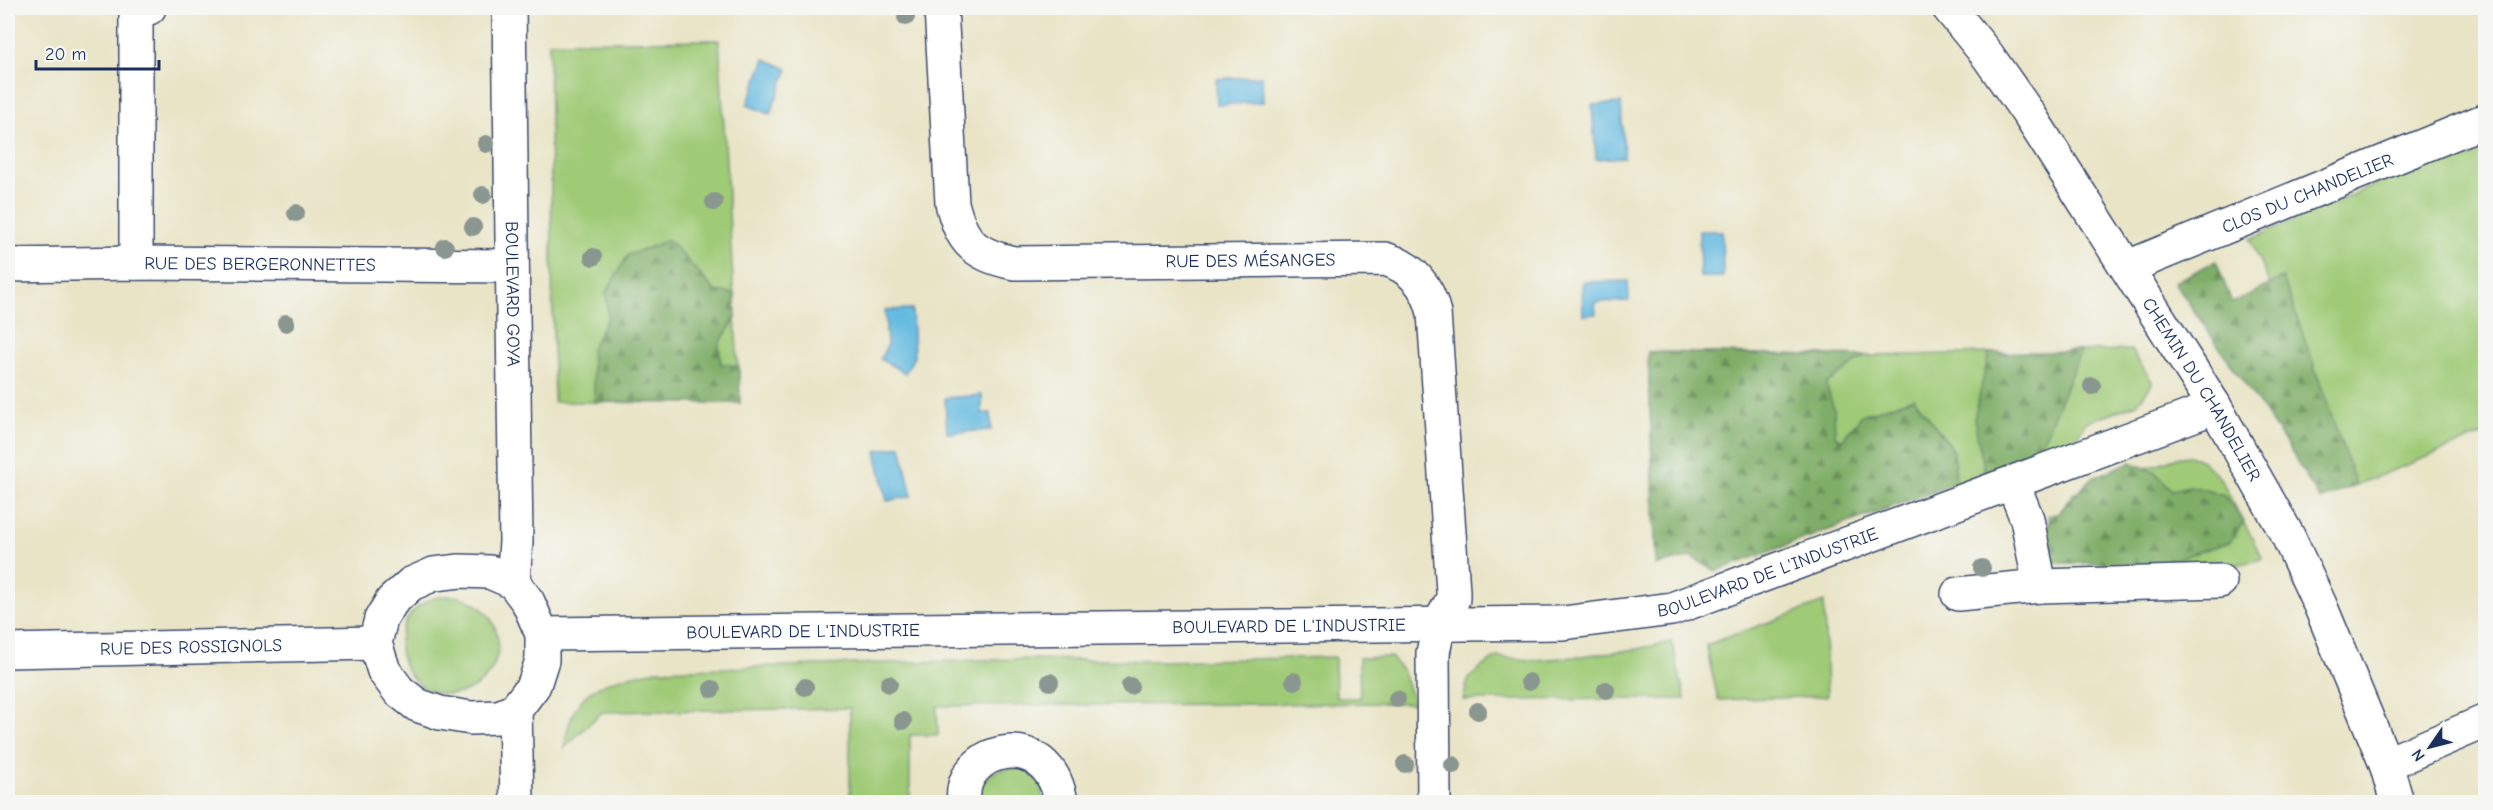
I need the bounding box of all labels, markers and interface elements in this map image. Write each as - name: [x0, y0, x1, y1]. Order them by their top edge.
- scale bar: [36, 33, 159, 71]
- text: 20 m: [45, 44, 86, 65]
- street label: CLOS DU CHANDELIER: [2219, 149, 2397, 238]
- street label: BOULEVARD GOYA: [501, 221, 524, 367]
- street label: RUE DES MÉSANGES: [1165, 249, 1336, 272]
- street label: RUE DES BERGERONNETTES: [144, 253, 376, 276]
- street label: CHEMIN DU CHANDELIER: [2137, 294, 2265, 485]
- street label: BOULEVARD DE L'INDUSTRIE: [1656, 523, 1881, 622]
- street label: BOULEVARD DE L'INDUSTRIE: [1172, 615, 1406, 638]
- street label: BOULEVARD DE L'INDUSTRIE: [686, 620, 920, 643]
- street label: RUE DES ROSSIGNOLS: [100, 635, 282, 660]
- north arrow: [2400, 717, 2460, 777]
- text: N: [2408, 746, 2429, 764]

